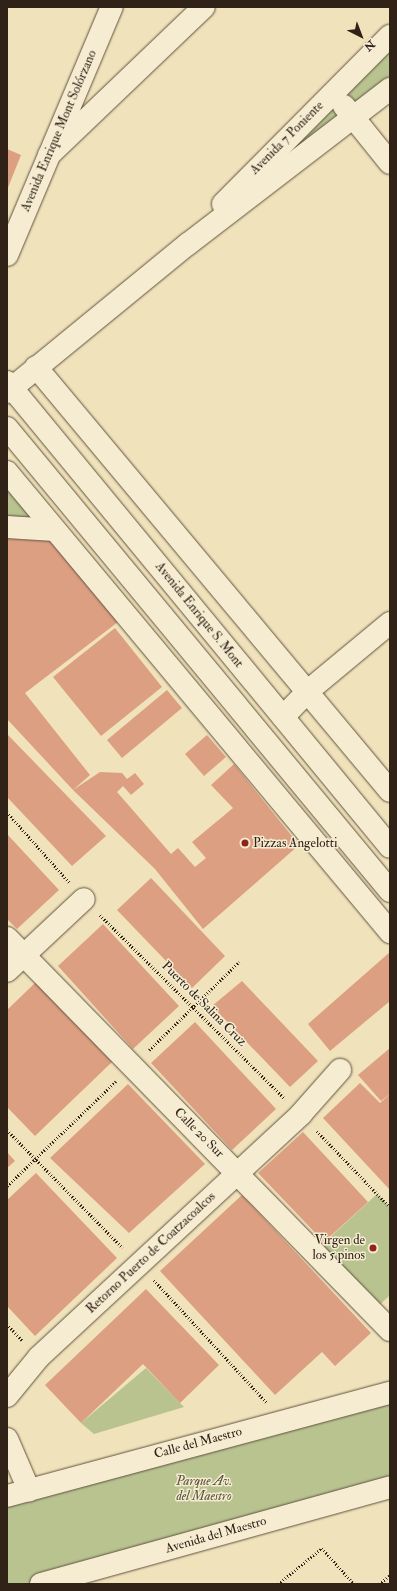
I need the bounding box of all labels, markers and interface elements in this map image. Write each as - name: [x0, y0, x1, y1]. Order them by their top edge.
- north arrow: [341, 16, 381, 56]
- text: N: [361, 37, 377, 53]
- street label: Avenida Enrique Mont Solórzano: [18, 48, 100, 214]
- street label: Avenida 7 Poniente: [247, 98, 327, 178]
- street label: Avenida Enrique S. Mont: [152, 559, 246, 671]
- place label: Pizzas Angelotti: [253, 835, 337, 851]
- marker: Pizzas Angelotti: [240, 838, 250, 848]
- street label: Puerto de Salina Cruz: [158, 958, 250, 1050]
- street label: Calle 20 Sur: [171, 1105, 227, 1161]
- street label: Retorno Puerto de Coatzacoalcos: [83, 1189, 219, 1317]
- place label: Virgen de los 5 pinos: [312, 1233, 365, 1264]
- marker: Virgen de los 5 pinos: [368, 1243, 378, 1253]
- street label: Calle del Maestro: [152, 1424, 244, 1462]
- park label: Parque Av. del Maestro: [176, 1474, 232, 1505]
- street label: Avenida del Maestro: [164, 1513, 268, 1557]

